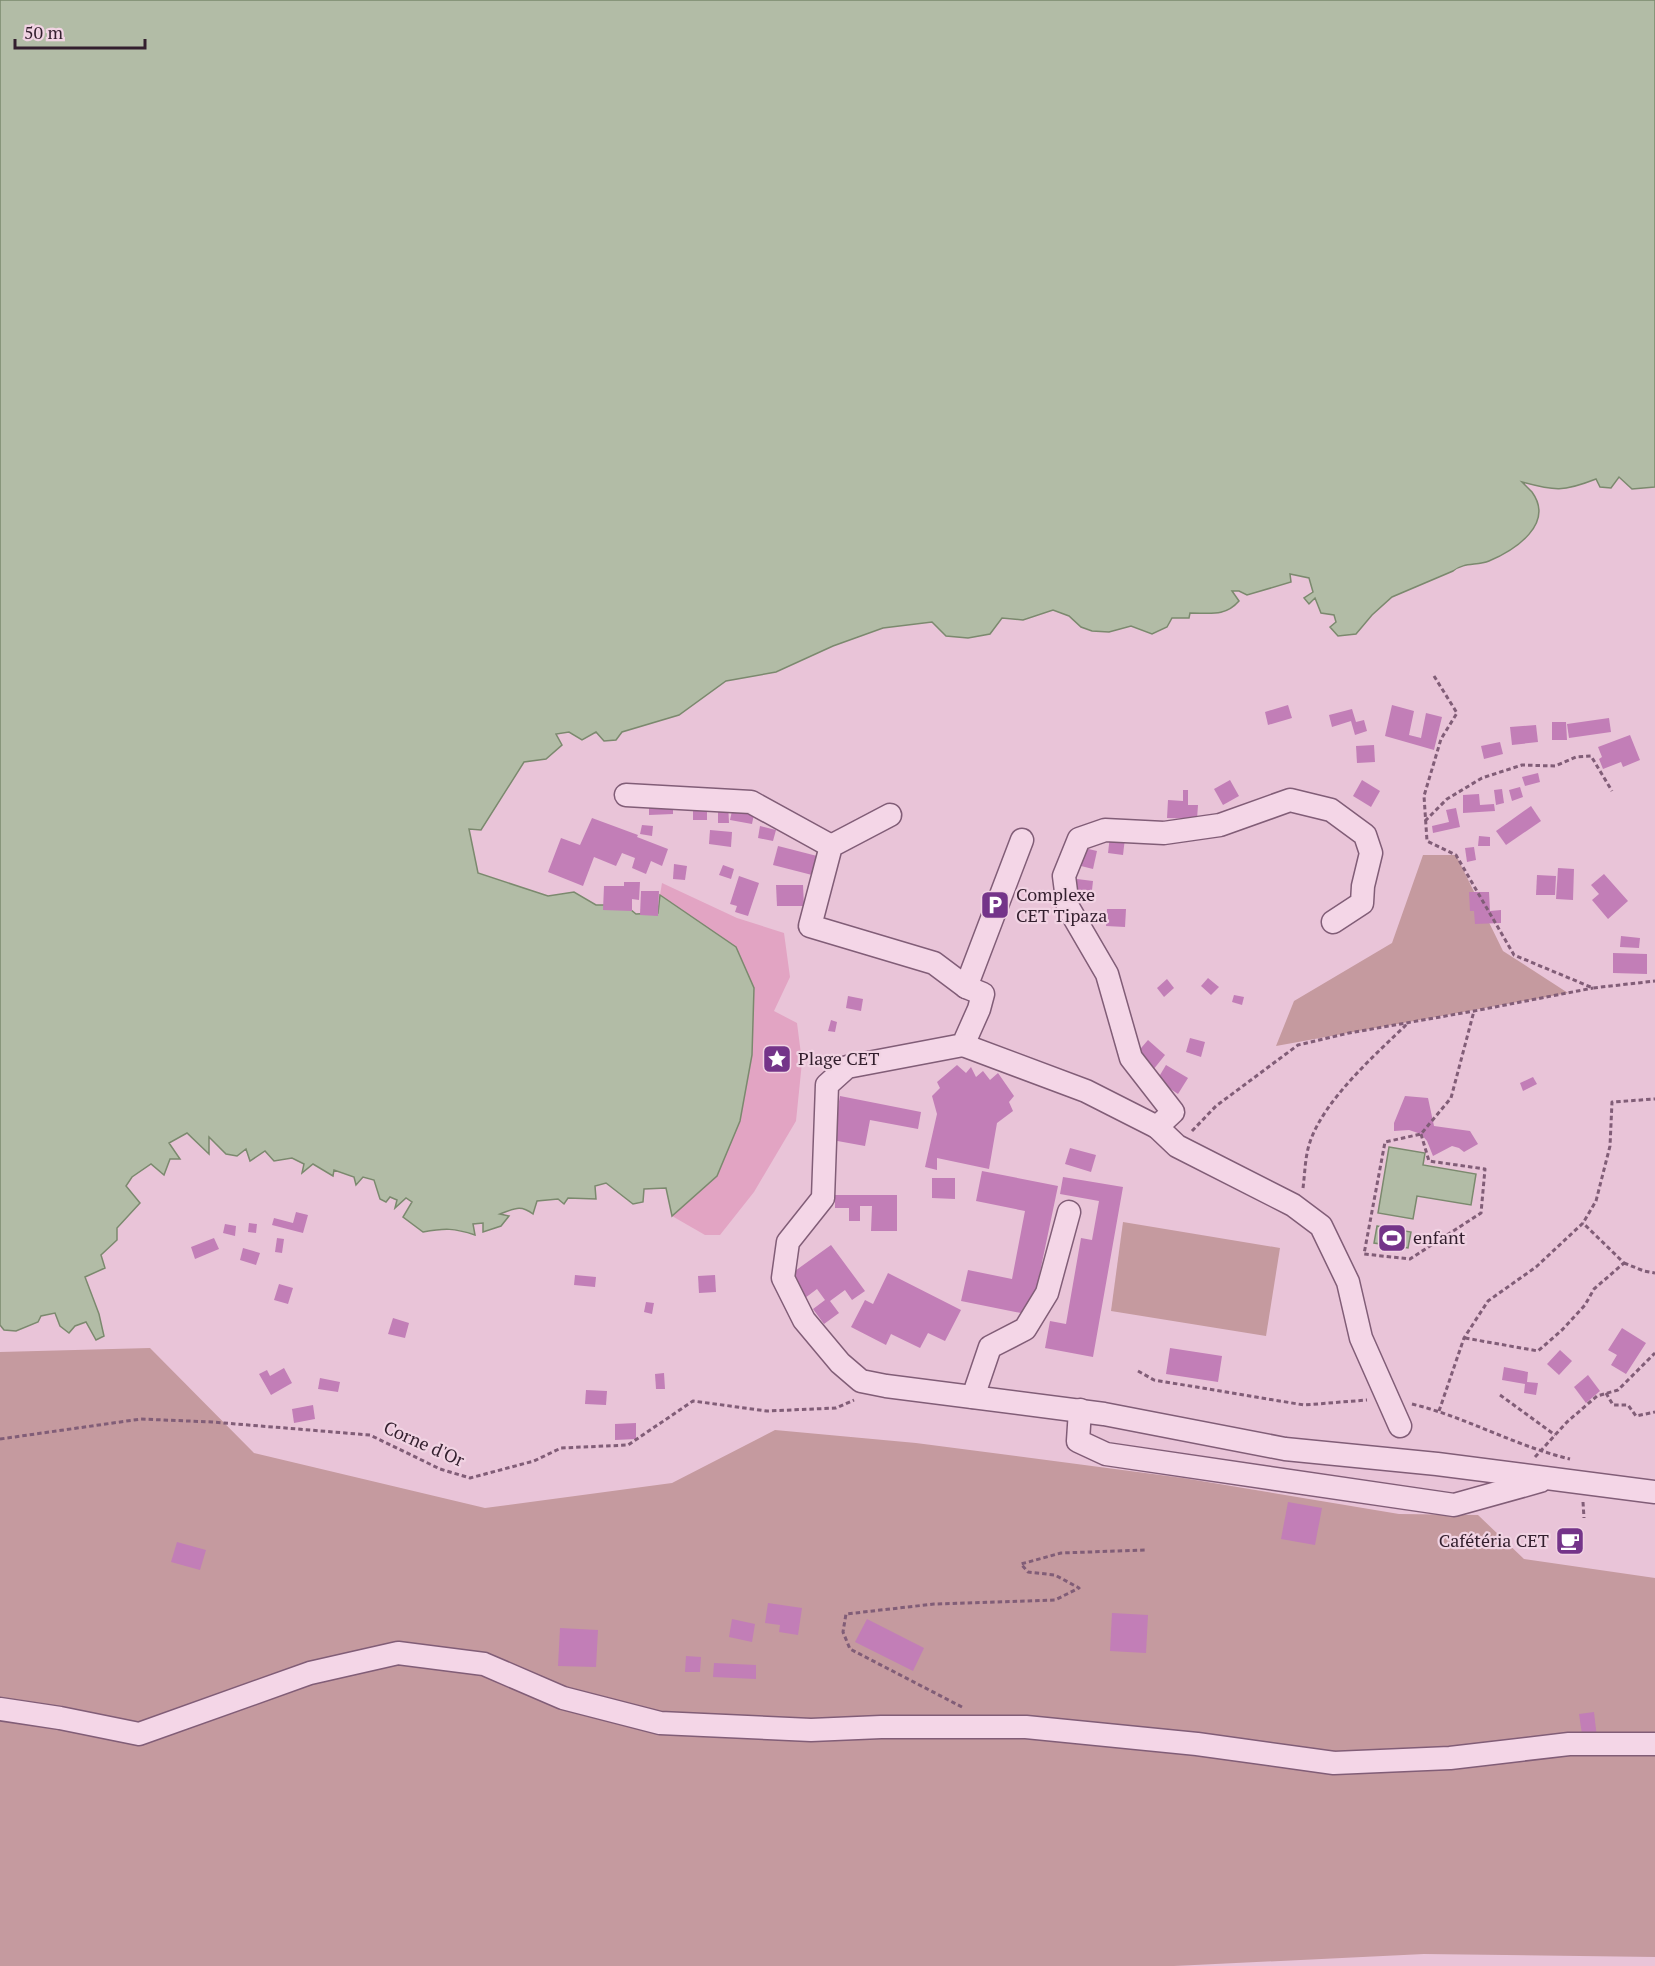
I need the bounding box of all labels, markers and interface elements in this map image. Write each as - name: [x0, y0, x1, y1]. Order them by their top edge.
- scale bar: [15, 12, 146, 50]
- text: 50 m: [24, 20, 64, 44]
- place label: Complexe CET Tipaza: [1016, 882, 1107, 927]
- parking icon: Complexe CET Tipaza: [979, 889, 1011, 921]
- place icon: Plage CET: [761, 1043, 793, 1075]
- place label: Plage CET: [798, 1046, 879, 1070]
- sports icon: enfant: [1376, 1222, 1408, 1254]
- place label: enfant: [1413, 1225, 1466, 1249]
- street label: Corne d'Or: [380, 1415, 469, 1472]
- cafe icon: Cafétéria CET: [1554, 1525, 1586, 1557]
- place label: Cafétéria CET: [1439, 1528, 1549, 1552]

